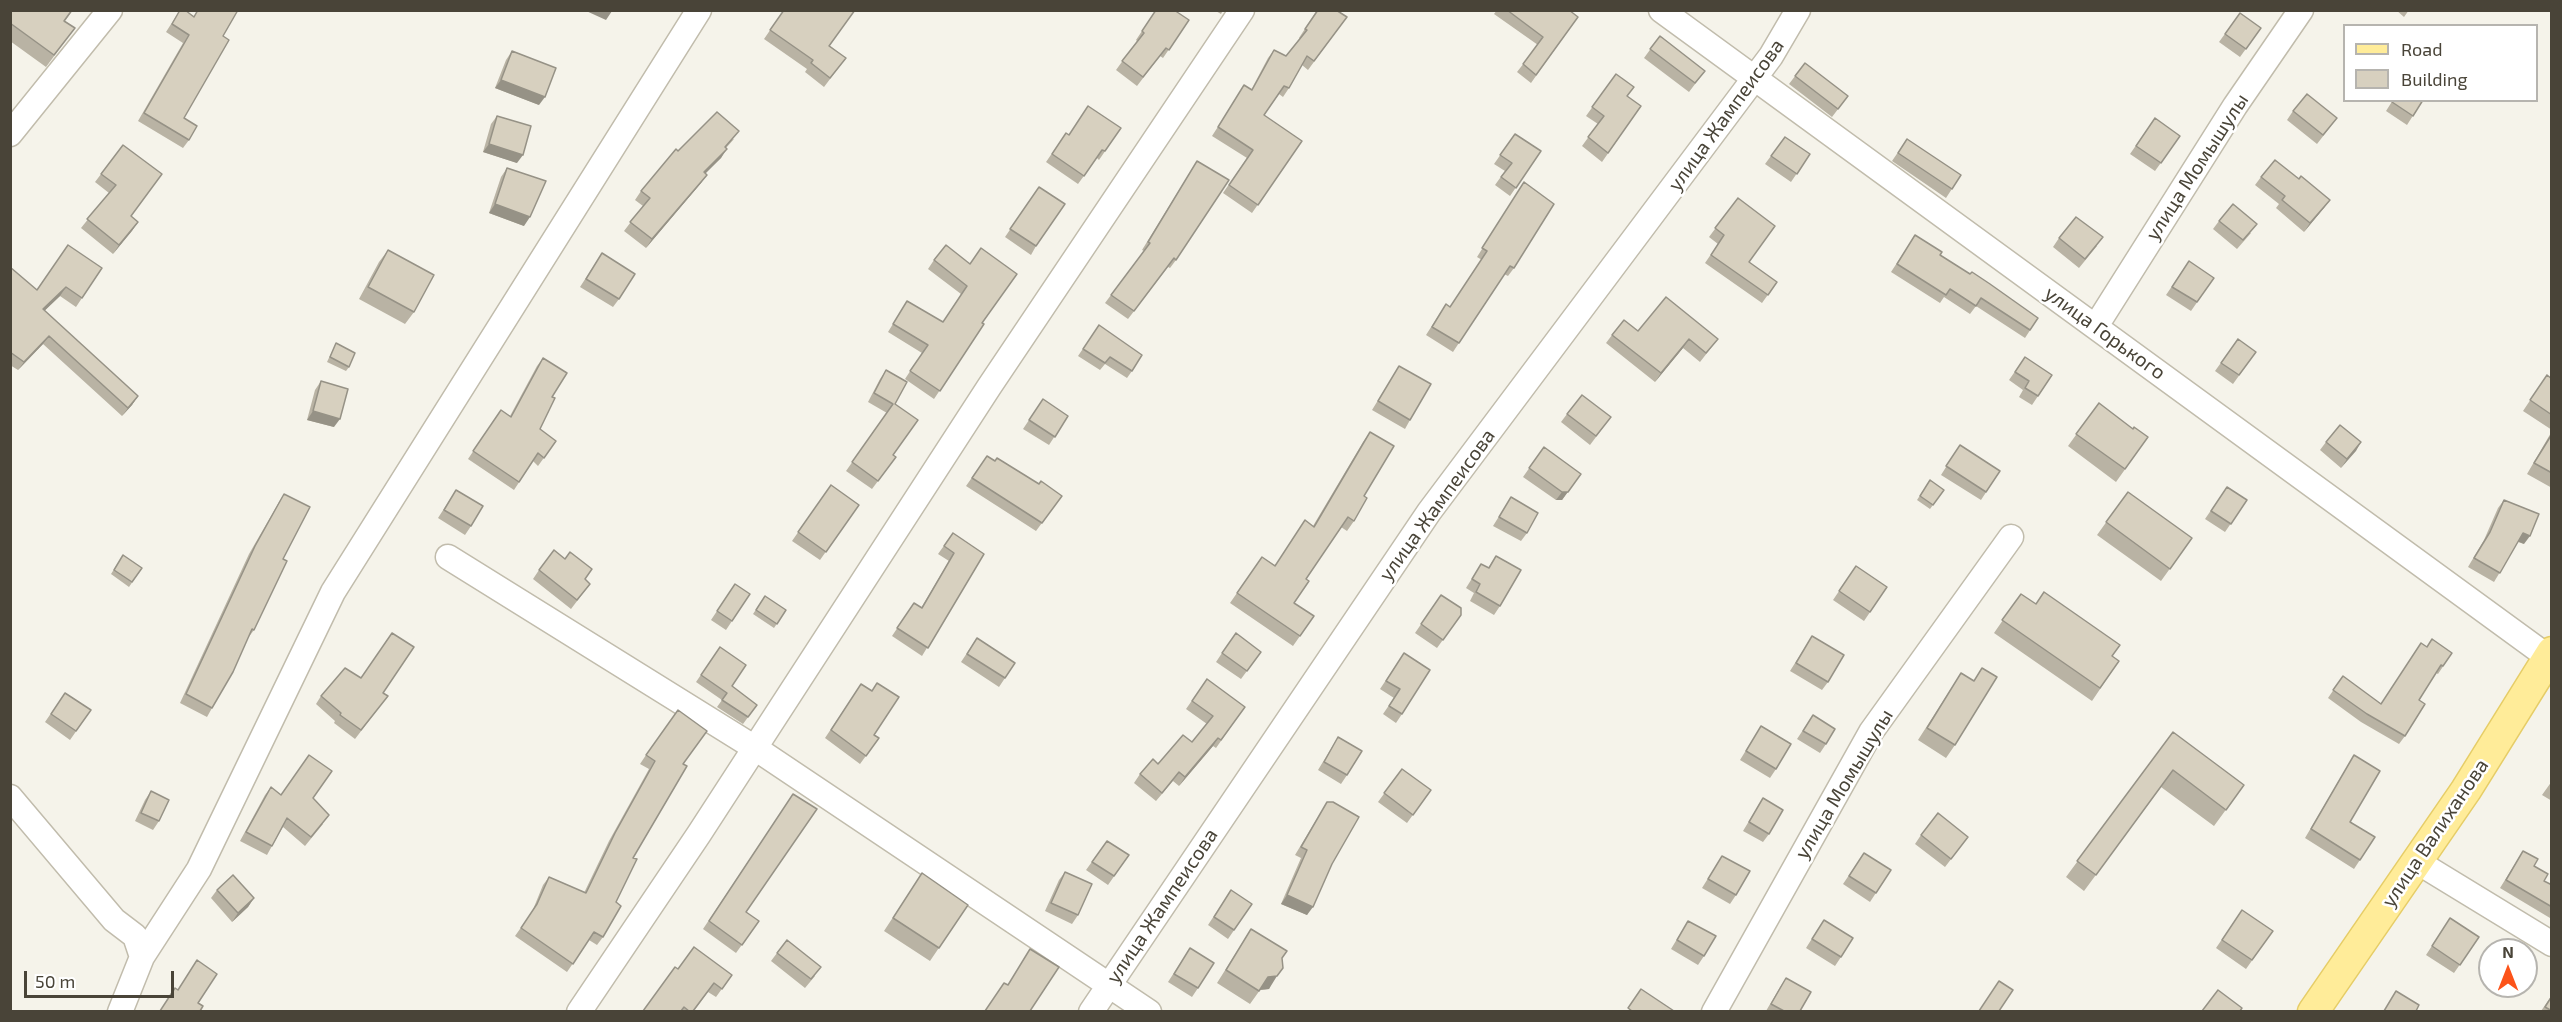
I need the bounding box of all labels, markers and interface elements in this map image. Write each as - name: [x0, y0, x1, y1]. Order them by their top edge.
- legend: [2343, 24, 2538, 102]
- street label: улица Жампеисова: [1663, 34, 1789, 196]
- text: Road: [2401, 38, 2442, 60]
- text: Building: [2401, 68, 2468, 90]
- street label: улица Момышулы: [2141, 89, 2253, 245]
- street label: улица Горького: [2040, 281, 2170, 385]
- street label: улица Жампеисова: [1374, 424, 1500, 586]
- street label: улица Момышулы: [1790, 705, 1898, 863]
- street label: улица Валиханова: [2377, 754, 2493, 912]
- street label: улица Жампеисова: [1101, 824, 1223, 988]
- north arrow: [2478, 938, 2538, 998]
- text: N: [2502, 942, 2514, 961]
- scale bar: [27, 959, 177, 997]
- text: 50 m: [35, 970, 75, 992]

